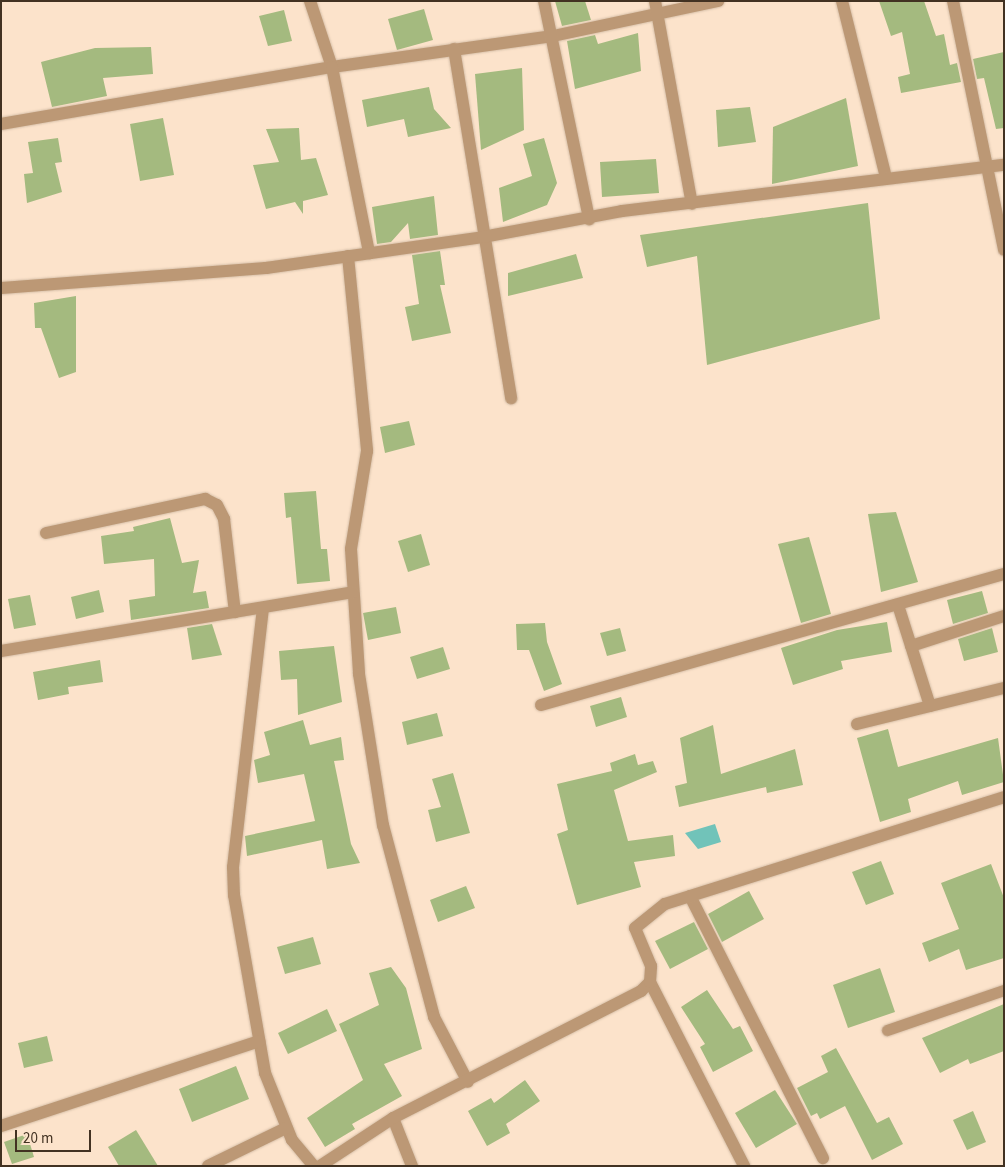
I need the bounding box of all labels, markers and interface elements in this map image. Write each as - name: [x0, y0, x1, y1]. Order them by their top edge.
- scale bar: [18, 1120, 94, 1152]
- text: 20 m: [23, 1128, 53, 1149]

